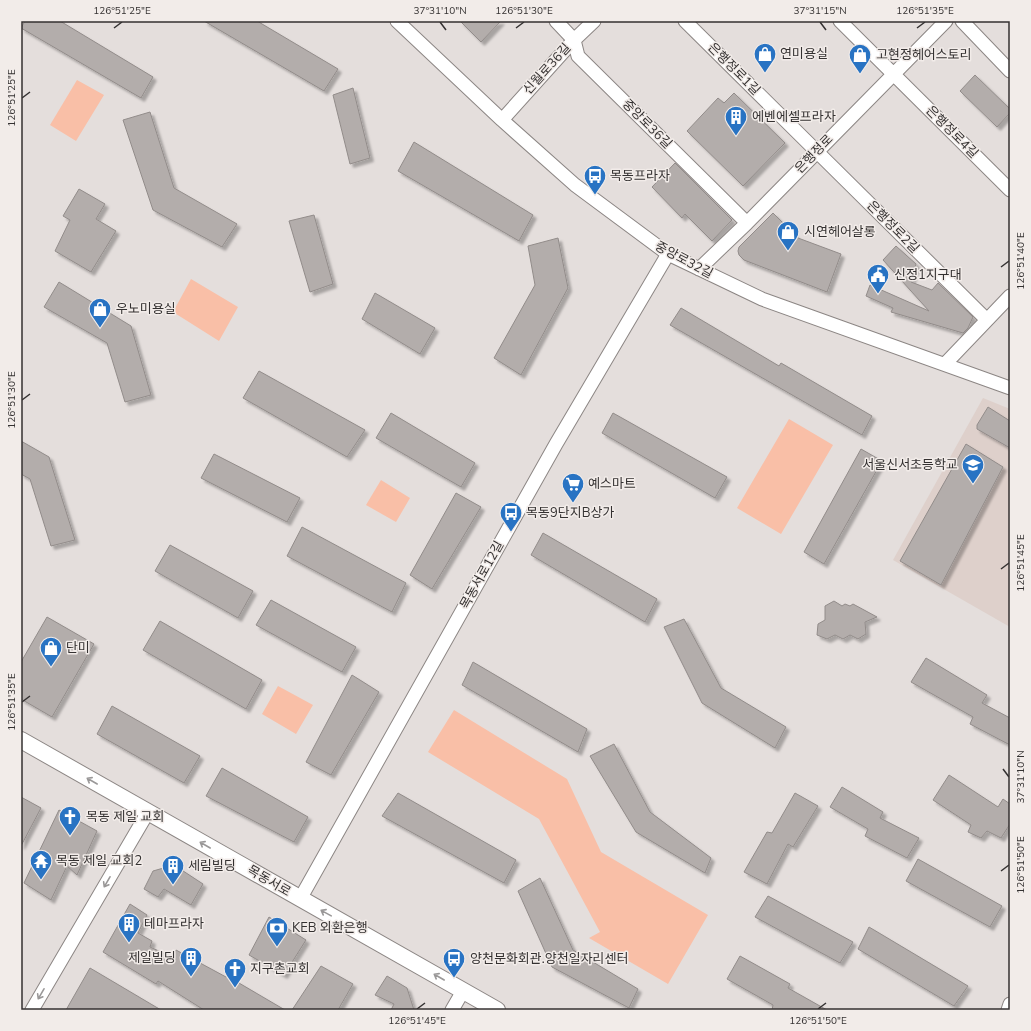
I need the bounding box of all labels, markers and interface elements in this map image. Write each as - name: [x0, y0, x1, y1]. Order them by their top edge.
- text: 126°51'25"E: [93, 4, 151, 18]
- text: 37°31'10"N: [413, 4, 467, 18]
- text: 126°51'30"E: [495, 4, 553, 18]
- text: 37°31'15"N: [793, 4, 847, 18]
- text: 126°51'35"E: [896, 4, 954, 18]
- street label: 신월로36길: [519, 39, 575, 99]
- street label: 은행정로1길: [704, 39, 764, 99]
- shop icon: 연미용실: [752, 41, 778, 74]
- shop icon: 고현정헤어스토리: [847, 42, 873, 75]
- place label: 연미용실: [780, 45, 828, 63]
- place label: 고현정헤어스토리: [876, 46, 972, 64]
- text: 126°51'25"E: [5, 69, 19, 127]
- street label: 중앙로36길: [618, 95, 676, 153]
- street label: 은행정로4길: [922, 102, 982, 162]
- building icon: 에벤에셀프라자: [723, 104, 749, 137]
- place label: 에벤에셀프라자: [752, 108, 836, 126]
- street label: 은행정로: [791, 131, 837, 177]
- bus stop icon: 목동프라자: [582, 163, 608, 196]
- place label: 목동프라자: [610, 167, 670, 185]
- street label: 은행정로2길: [863, 197, 923, 257]
- shop icon: 시연헤어살롱: [775, 219, 801, 252]
- place label: 시연헤어살롱: [804, 223, 876, 241]
- text: 126°51'40"E: [1014, 232, 1028, 290]
- street label: 중앙로32길: [652, 237, 716, 283]
- public building icon: 신정1지구대: [865, 262, 891, 295]
- place label: 신정1지구대: [894, 266, 962, 284]
- shop icon: 우노미용실: [87, 296, 113, 329]
- place label: 우노미용실: [116, 300, 176, 318]
- text: 126°51'30"E: [5, 371, 19, 429]
- school or university icon: 서울신서초등학교: [960, 452, 986, 485]
- place label: 서울신서초등학교: [862, 456, 958, 474]
- supermarket icon: 예스마트: [560, 471, 586, 504]
- place label: 예스마트: [588, 475, 636, 493]
- bus stop icon: 목동9단지B상가: [498, 500, 524, 533]
- place label: 목동9단지B상가: [526, 504, 614, 522]
- text: 126°51'45"E: [1014, 534, 1028, 592]
- street label: 목동서로12길: [456, 538, 508, 612]
- shop icon: 단미: [38, 635, 64, 668]
- place label: 단미: [66, 639, 90, 657]
- text: 126°51'35"E: [5, 673, 19, 731]
- text: 37°31'10"N: [1014, 750, 1028, 804]
- one-way arrow: [86, 776, 98, 784]
- church icon: 목동 제일 교회: [57, 804, 83, 837]
- place label: 목동 제일 교회: [86, 808, 164, 826]
- text: 126°51'50"E: [1014, 836, 1028, 894]
- one-way arrow: [199, 840, 211, 848]
- temple icon: 목동 제일 교회2: [28, 848, 54, 881]
- place label: 목동 제일 교회2: [56, 852, 142, 870]
- building icon: 세림빌딩: [160, 853, 186, 886]
- place label: 세림빌딩: [188, 857, 236, 875]
- street label: 목동서로: [244, 861, 294, 901]
- one-way arrow: [102, 876, 110, 888]
- one-way arrow: [320, 908, 332, 916]
- building icon: 테마프라자: [116, 911, 142, 944]
- place label: 테마프라자: [144, 915, 204, 933]
- bank icon: KEB 외환은행: [264, 915, 290, 948]
- place label: KEB 외환은행: [292, 919, 368, 937]
- building icon: 제일빌딩: [178, 945, 204, 978]
- bus stop icon: 양천문화회관.양천일자리센터: [441, 946, 467, 979]
- place label: 제일빌딩: [128, 949, 176, 967]
- place label: 양천문화회관.양천일자리센터: [470, 950, 628, 968]
- church icon: 지구촌교회: [222, 956, 248, 989]
- place label: 지구촌교회: [250, 960, 310, 978]
- one-way arrow: [433, 973, 445, 980]
- one-way arrow: [37, 988, 45, 999]
- text: 126°51'45"E: [388, 1014, 446, 1028]
- text: 126°51'50"E: [789, 1014, 847, 1028]

